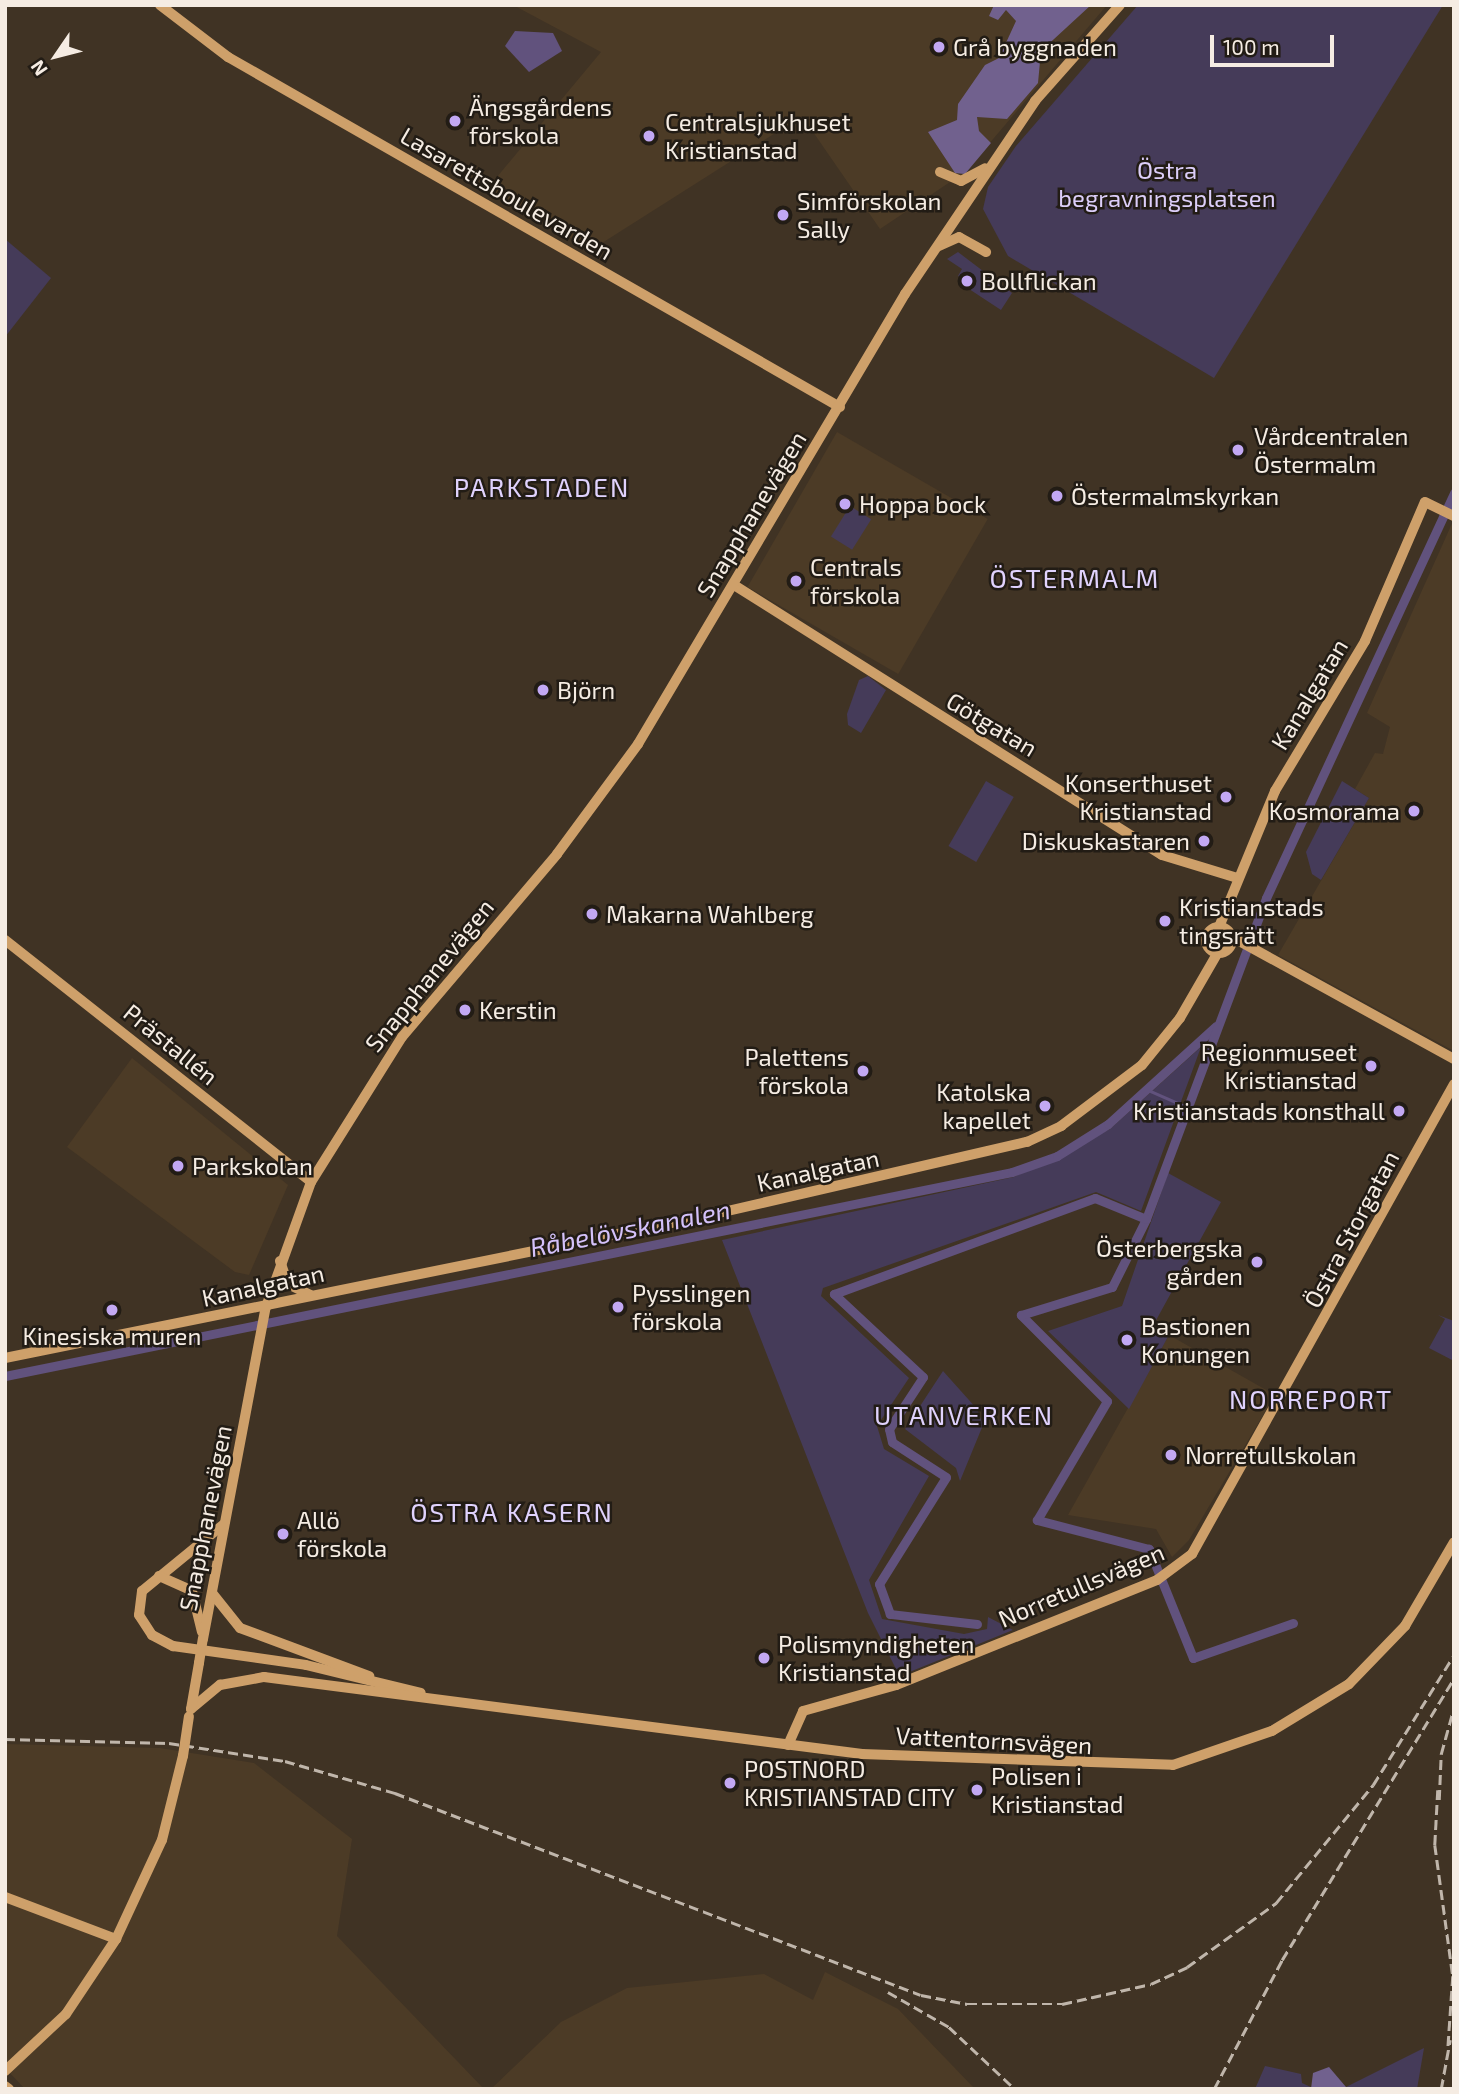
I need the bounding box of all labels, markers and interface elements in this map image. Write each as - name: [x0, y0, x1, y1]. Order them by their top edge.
- north arrow: [21, 21, 91, 91]
- scale bar: [1214, 21, 1338, 65]
- place label: Grå byggnaden: [953, 33, 1117, 61]
- text: 100 m: [1223, 34, 1280, 59]
- marker: Grå byggnaden: [931, 39, 947, 55]
- text: N: [25, 56, 52, 81]
- place label: Ängsgårdens förskola: [469, 93, 612, 149]
- place label: Centralsjukhuset Kristianstad: [665, 108, 851, 164]
- marker: Ängsgårdens förskola: [447, 113, 463, 129]
- street label: Lasarettsboulevarden: [396, 120, 618, 266]
- marker: Centralsjukhuset Kristianstad: [639, 126, 659, 146]
- park label: Östra begravningsplatsen: [1058, 156, 1276, 212]
- place label: Simförskolan Sally: [797, 187, 942, 243]
- marker: Simförskolan Sally: [775, 207, 791, 223]
- place label: Bollflickan: [981, 267, 1097, 295]
- marker: Bollflickan: [959, 273, 975, 289]
- place label: Vårdcentralen Östermalm: [1254, 422, 1409, 478]
- street label: Snapphanevägen: [690, 426, 812, 602]
- marker: Vårdcentralen Östermalm: [1228, 440, 1248, 460]
- district label: PARKSTADEN: [455, 471, 629, 503]
- place label: Östermalmskyrkan: [1071, 482, 1279, 510]
- marker: Östermalmskyrkan: [1049, 488, 1065, 504]
- place label: Hoppa bock: [859, 490, 986, 518]
- marker: Hoppa bock: [837, 496, 853, 512]
- place label: Centrals förskola: [810, 553, 902, 609]
- district label: ÖSTERMALM: [991, 562, 1159, 594]
- marker: Centrals förskola: [788, 573, 804, 589]
- street label: Kanalgatan: [1265, 633, 1353, 755]
- place label: Björn: [557, 676, 615, 704]
- marker: Björn: [535, 682, 551, 698]
- street label: Götgatan: [941, 686, 1043, 762]
- place label: Konserthuset Kristianstad: [1065, 769, 1212, 825]
- marker: Konserthuset Kristianstad: [1218, 789, 1234, 805]
- place label: Kosmorama: [1269, 797, 1400, 825]
- marker: Kosmorama: [1406, 803, 1422, 819]
- place label: Diskuskastaren: [1022, 827, 1190, 855]
- marker: Diskuskastaren: [1196, 833, 1212, 849]
- street label: Snapphanevägen: [359, 893, 499, 1057]
- place label: Kristianstads tingsrätt: [1179, 893, 1324, 949]
- place label: Makarna Wahlberg: [606, 900, 814, 928]
- marker: Makarna Wahlberg: [584, 906, 600, 922]
- marker: Kristianstads tingsrätt: [1157, 913, 1173, 929]
- place label: Kerstin: [479, 996, 557, 1024]
- street label: Prästallén: [118, 997, 224, 1091]
- marker: Kerstin: [457, 1002, 473, 1018]
- place label: Regionmuseet Kristianstad: [1201, 1038, 1357, 1094]
- place label: Palettens förskola: [744, 1043, 849, 1099]
- marker: Regionmuseet Kristianstad: [1363, 1058, 1379, 1074]
- marker: Palettens förskola: [855, 1063, 871, 1079]
- place label: Katolska kapellet: [936, 1078, 1031, 1134]
- place label: Kristianstads konsthall: [1133, 1097, 1385, 1125]
- marker: Katolska kapellet: [1037, 1098, 1053, 1114]
- marker: Kristianstads konsthall: [1391, 1103, 1407, 1119]
- street label: Kanalgatan: [754, 1143, 882, 1197]
- street label: Östra Storgatan: [1297, 1145, 1405, 1313]
- place label: Parkskolan: [192, 1152, 313, 1180]
- marker: Parkskolan: [170, 1158, 186, 1174]
- water label: Råbelövskanalen: [527, 1193, 733, 1263]
- place label: Österbergska gården: [1096, 1234, 1243, 1290]
- marker: Österbergska gården: [1249, 1254, 1265, 1270]
- street label: Kanalgatan: [199, 1258, 327, 1312]
- place label: Pysslingen förskola: [632, 1279, 750, 1335]
- marker: Pysslingen förskola: [610, 1299, 626, 1315]
- marker: Kinesiska muren: [104, 1302, 120, 1318]
- place label: Bastionen Konungen: [1141, 1312, 1251, 1368]
- place label: Kinesiska muren: [23, 1322, 201, 1350]
- marker: Bastionen Konungen: [1119, 1332, 1135, 1348]
- district label: NORREPORT: [1230, 1383, 1392, 1415]
- district label: UTANVERKEN: [875, 1399, 1053, 1431]
- street label: Snapphanevägen: [173, 1423, 237, 1613]
- place label: Norretullskolan: [1185, 1441, 1356, 1469]
- marker: Norretullskolan: [1163, 1447, 1179, 1463]
- district label: ÖSTRA KASERN: [411, 1496, 613, 1528]
- place label: Allö förskola: [297, 1506, 387, 1562]
- marker: Allö förskola: [275, 1526, 291, 1542]
- street label: Norretullsvägen: [994, 1537, 1168, 1633]
- place label: Polismyndigheten Kristianstad: [778, 1630, 974, 1686]
- marker: Polismyndigheten Kristianstad: [756, 1650, 772, 1666]
- street label: Vattentornsvägen: [895, 1720, 1093, 1760]
- place label: POSTNORD KRISTIANSTAD CITY: [744, 1755, 955, 1811]
- place label: Polisen i Kristianstad: [991, 1762, 1123, 1818]
- marker: POSTNORD KRISTIANSTAD CITY: [722, 1775, 738, 1791]
- marker: Polisen i Kristianstad: [969, 1782, 985, 1798]

